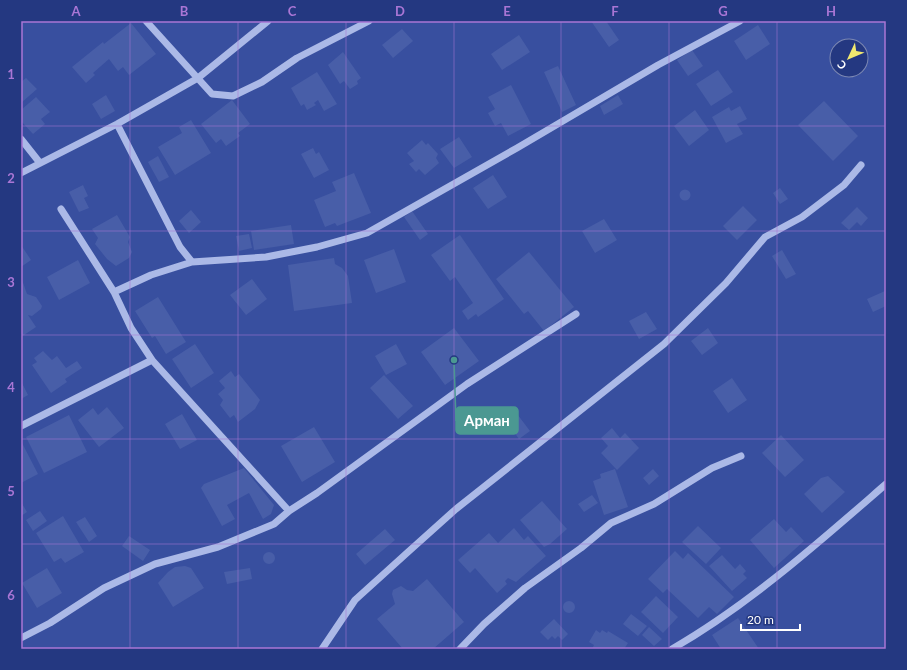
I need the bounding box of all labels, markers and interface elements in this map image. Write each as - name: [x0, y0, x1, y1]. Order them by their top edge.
- text: A: [70, 3, 81, 19]
- text: B: [180, 3, 189, 19]
- text: C: [288, 3, 297, 19]
- text: D: [395, 3, 405, 19]
- text: E: [503, 3, 511, 19]
- text: F: [611, 3, 619, 19]
- text: G: [718, 3, 728, 19]
- text: H: [826, 3, 836, 19]
- north arrow: [829, 38, 869, 78]
- text: С: [834, 58, 849, 72]
- text: 1: [7, 66, 15, 82]
- text: 2: [7, 170, 15, 186]
- text: 3: [7, 274, 15, 290]
- text: 4: [7, 379, 15, 395]
- callout: Арман: [456, 407, 518, 434]
- text: Арман: [463, 411, 510, 429]
- text: 5: [7, 483, 15, 499]
- text: 6: [7, 587, 15, 603]
- scale bar: [741, 606, 800, 632]
- text: 20 m: [747, 612, 774, 627]

